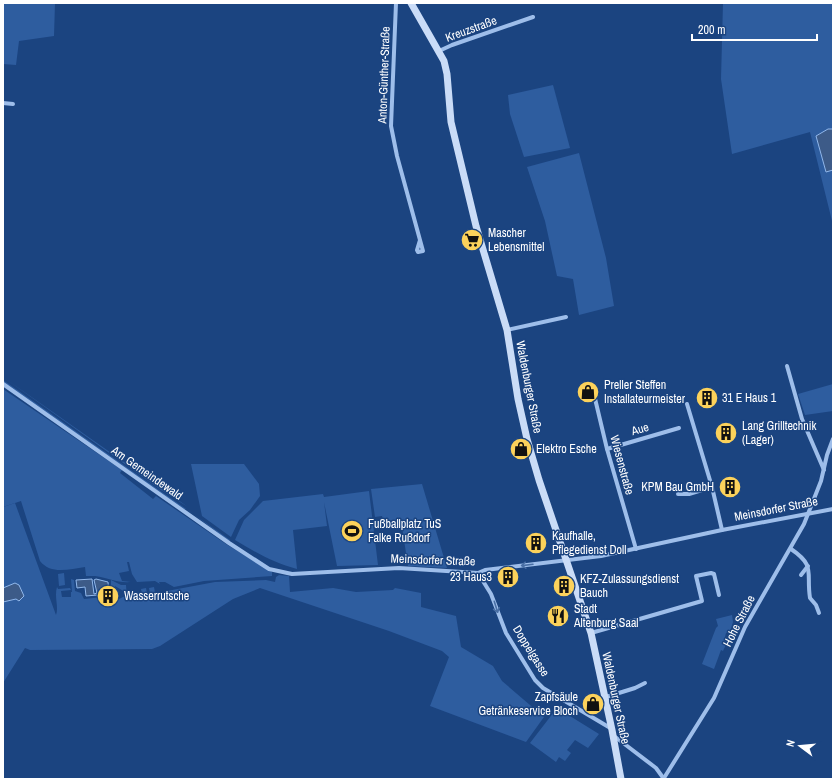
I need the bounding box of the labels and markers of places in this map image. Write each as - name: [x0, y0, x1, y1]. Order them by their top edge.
- place label: Mascher Lebensmittel: [488, 225, 544, 255]
- supermarket icon: Mascher Lebensmittel: [459, 227, 485, 253]
- place label: Preller Steffen Installateurmeister: [604, 377, 686, 407]
- shop icon: Preller Steffen Installateurmeister: [575, 379, 601, 405]
- building icon: 31 E Haus 1: [694, 385, 720, 411]
- place label: 31 E Haus 1: [722, 390, 777, 406]
- place label: Lang Grilltechnik (Lager): [742, 418, 816, 448]
- building icon: Lang Grilltechnik (Lager): [713, 420, 739, 446]
- shop icon: Elektro Esche: [508, 436, 534, 462]
- place label: Elektro Esche: [536, 441, 597, 457]
- building icon: KPM Bau GmbH: [717, 474, 743, 500]
- place label: KPM Bau GmbH: [641, 479, 714, 495]
- place label: Fußballplatz TuS Falke Rußdorf: [368, 516, 442, 546]
- sports icon: Fußballplatz TuS Falke Rußdorf: [339, 518, 365, 544]
- place label: Kaufhalle, Pflegedienst Doll: [552, 528, 626, 558]
- building icon: Kaufhalle, Pflegedienst Doll: [523, 530, 549, 556]
- building icon: 23 Haus3: [495, 564, 521, 590]
- place label: 23 Haus3: [450, 569, 492, 585]
- place label: KFZ-Zulassungsdienst Bauch: [580, 571, 679, 601]
- building icon: KFZ-Zulassungsdienst Bauch: [551, 573, 577, 599]
- building icon: Wasserrutsche: [95, 583, 121, 609]
- place label: Wasserrutsche: [124, 588, 189, 604]
- place label: Stadt Altenburg Saal: [573, 601, 639, 631]
- restaurant icon: Stadt Altenburg Saal: [545, 603, 571, 629]
- place label: Zapfsäule Getränkeservice Bloch: [478, 689, 578, 719]
- shop icon: Zapfsäule Getränkeservice Bloch: [580, 691, 606, 717]

